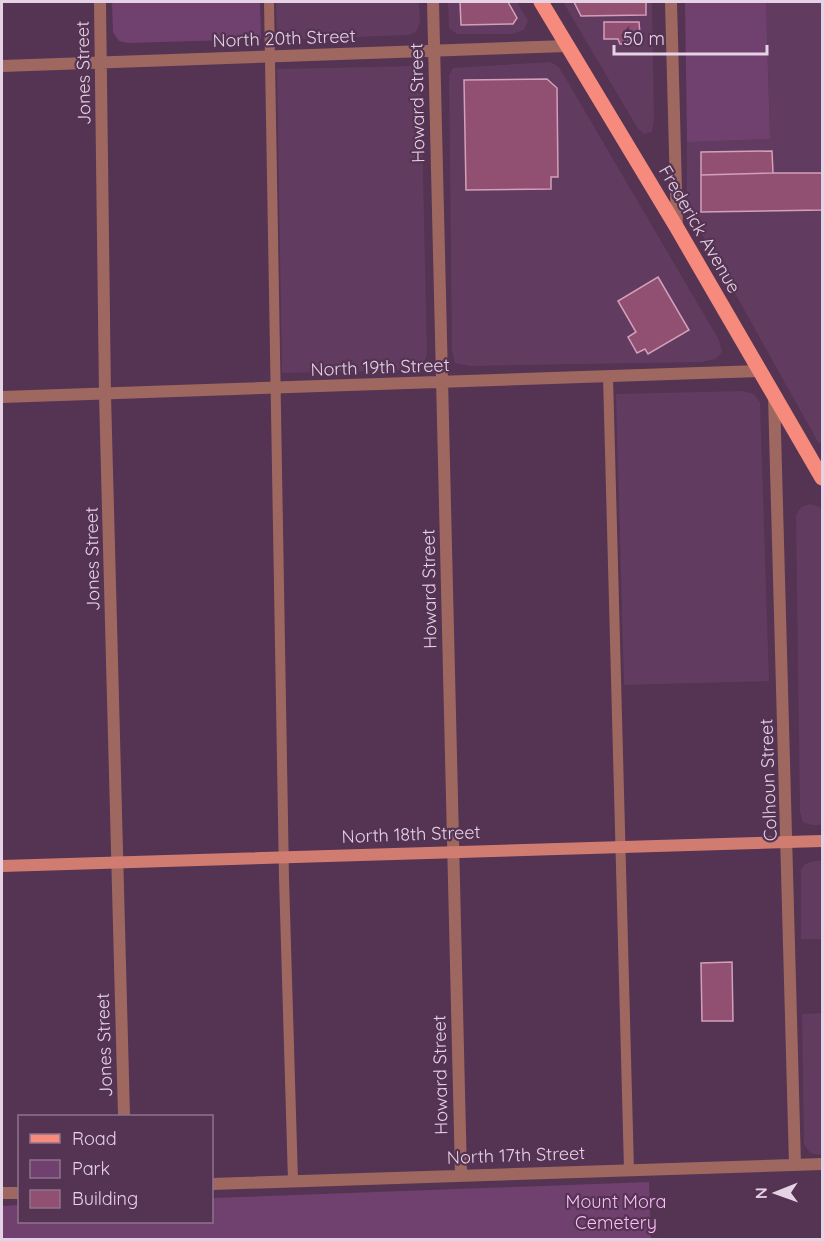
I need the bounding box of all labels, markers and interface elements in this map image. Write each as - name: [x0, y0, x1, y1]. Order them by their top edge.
- scale bar: [614, 18, 767, 56]
- street label: Jones Street: [71, 21, 95, 125]
- street label: North 20th Street: [212, 24, 356, 52]
- text: 50 m: [623, 27, 665, 50]
- street label: Howard Street: [404, 43, 430, 163]
- street label: Frederick Avenue: [654, 161, 746, 297]
- street label: North 19th Street: [310, 353, 450, 381]
- street label: Jones Street: [80, 507, 104, 611]
- street label: Howard Street: [416, 529, 442, 649]
- street label: Colhoun Street: [754, 718, 782, 842]
- street label: North 18th Street: [341, 820, 481, 848]
- street label: Jones Street: [91, 992, 117, 1098]
- street label: Howard Street: [427, 1015, 453, 1135]
- legend: [18, 1115, 213, 1223]
- text: Road: [72, 1127, 117, 1150]
- street label: North 17th Street: [446, 1141, 586, 1169]
- text: Park: [72, 1157, 110, 1180]
- north arrow: [746, 1163, 806, 1223]
- text: Building: [72, 1187, 138, 1210]
- text: N: [751, 1187, 771, 1199]
- park label: Mount Mora Cemetery: [566, 1190, 666, 1234]

